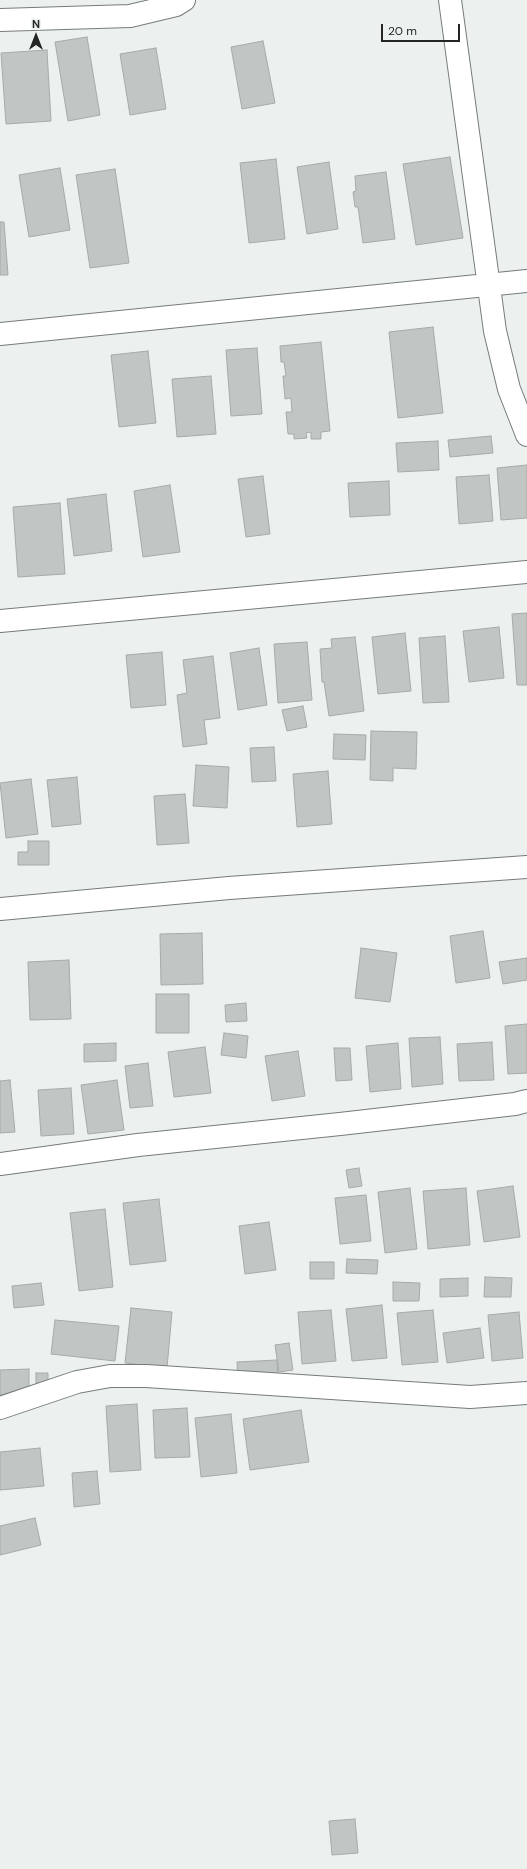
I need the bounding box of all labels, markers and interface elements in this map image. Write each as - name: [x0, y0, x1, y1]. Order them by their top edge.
- north arrow: [16, 16, 56, 56]
- scale bar: [383, 16, 462, 42]
- text: N: [32, 17, 40, 31]
- text: 20 m: [388, 23, 417, 39]

